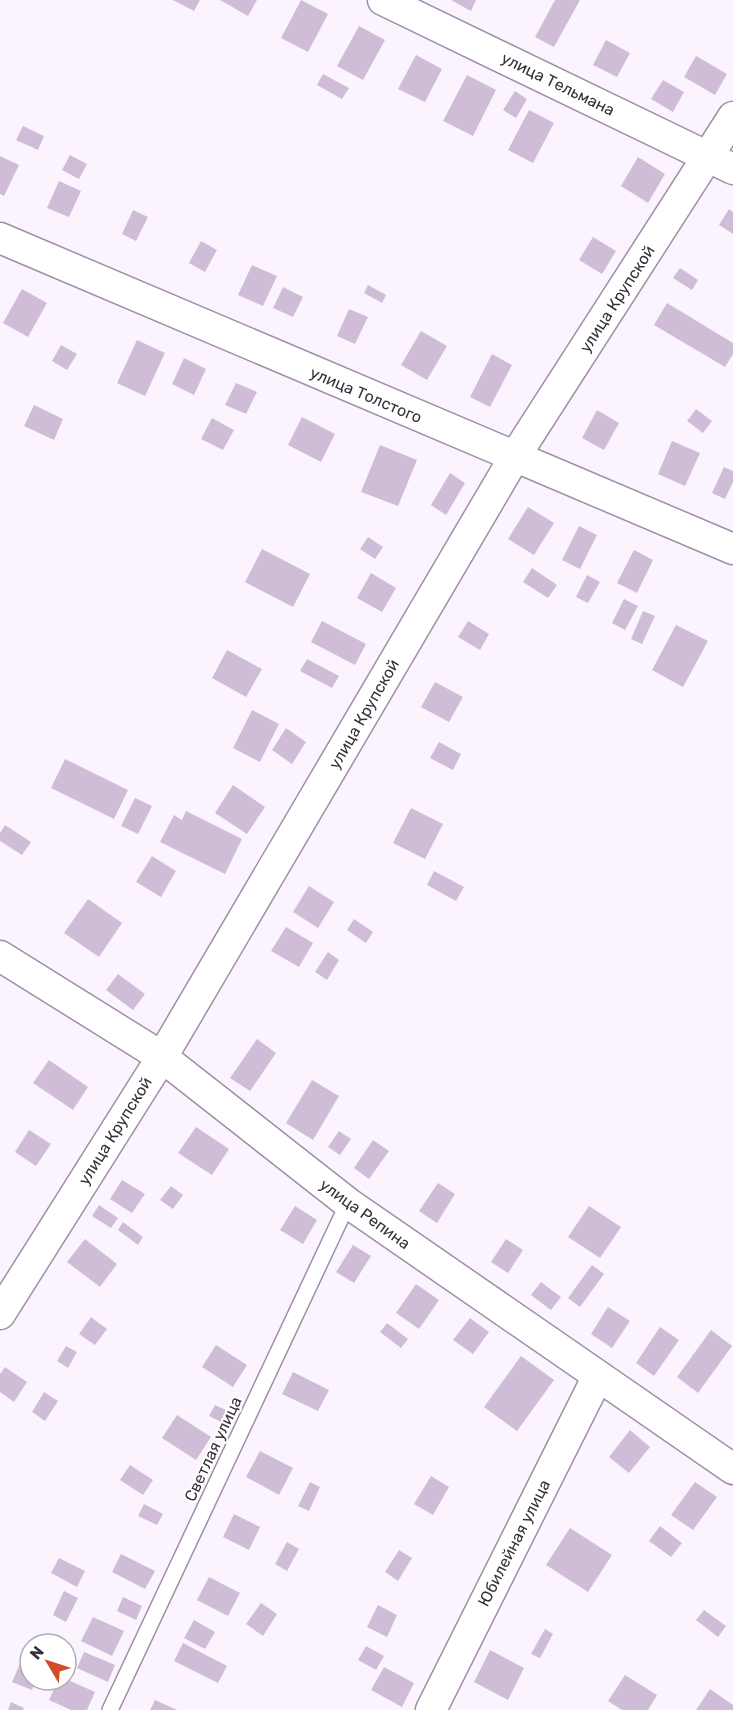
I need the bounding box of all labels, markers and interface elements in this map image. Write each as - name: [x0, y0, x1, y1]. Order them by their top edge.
- street label: улица Тельмана: [498, 48, 618, 120]
- street label: улица Крупской: [575, 242, 659, 356]
- street label: улица Толстого: [307, 363, 425, 427]
- street label: улица Крупской: [325, 656, 403, 772]
- street label: улица Крупской: [74, 1074, 156, 1188]
- street label: улица Репина: [316, 1175, 414, 1253]
- street label: Светлая улица: [180, 1394, 246, 1504]
- street label: Юбилейная улица: [474, 1477, 554, 1609]
- north arrow: [18, 1632, 78, 1692]
- text: N: [26, 1642, 48, 1663]

